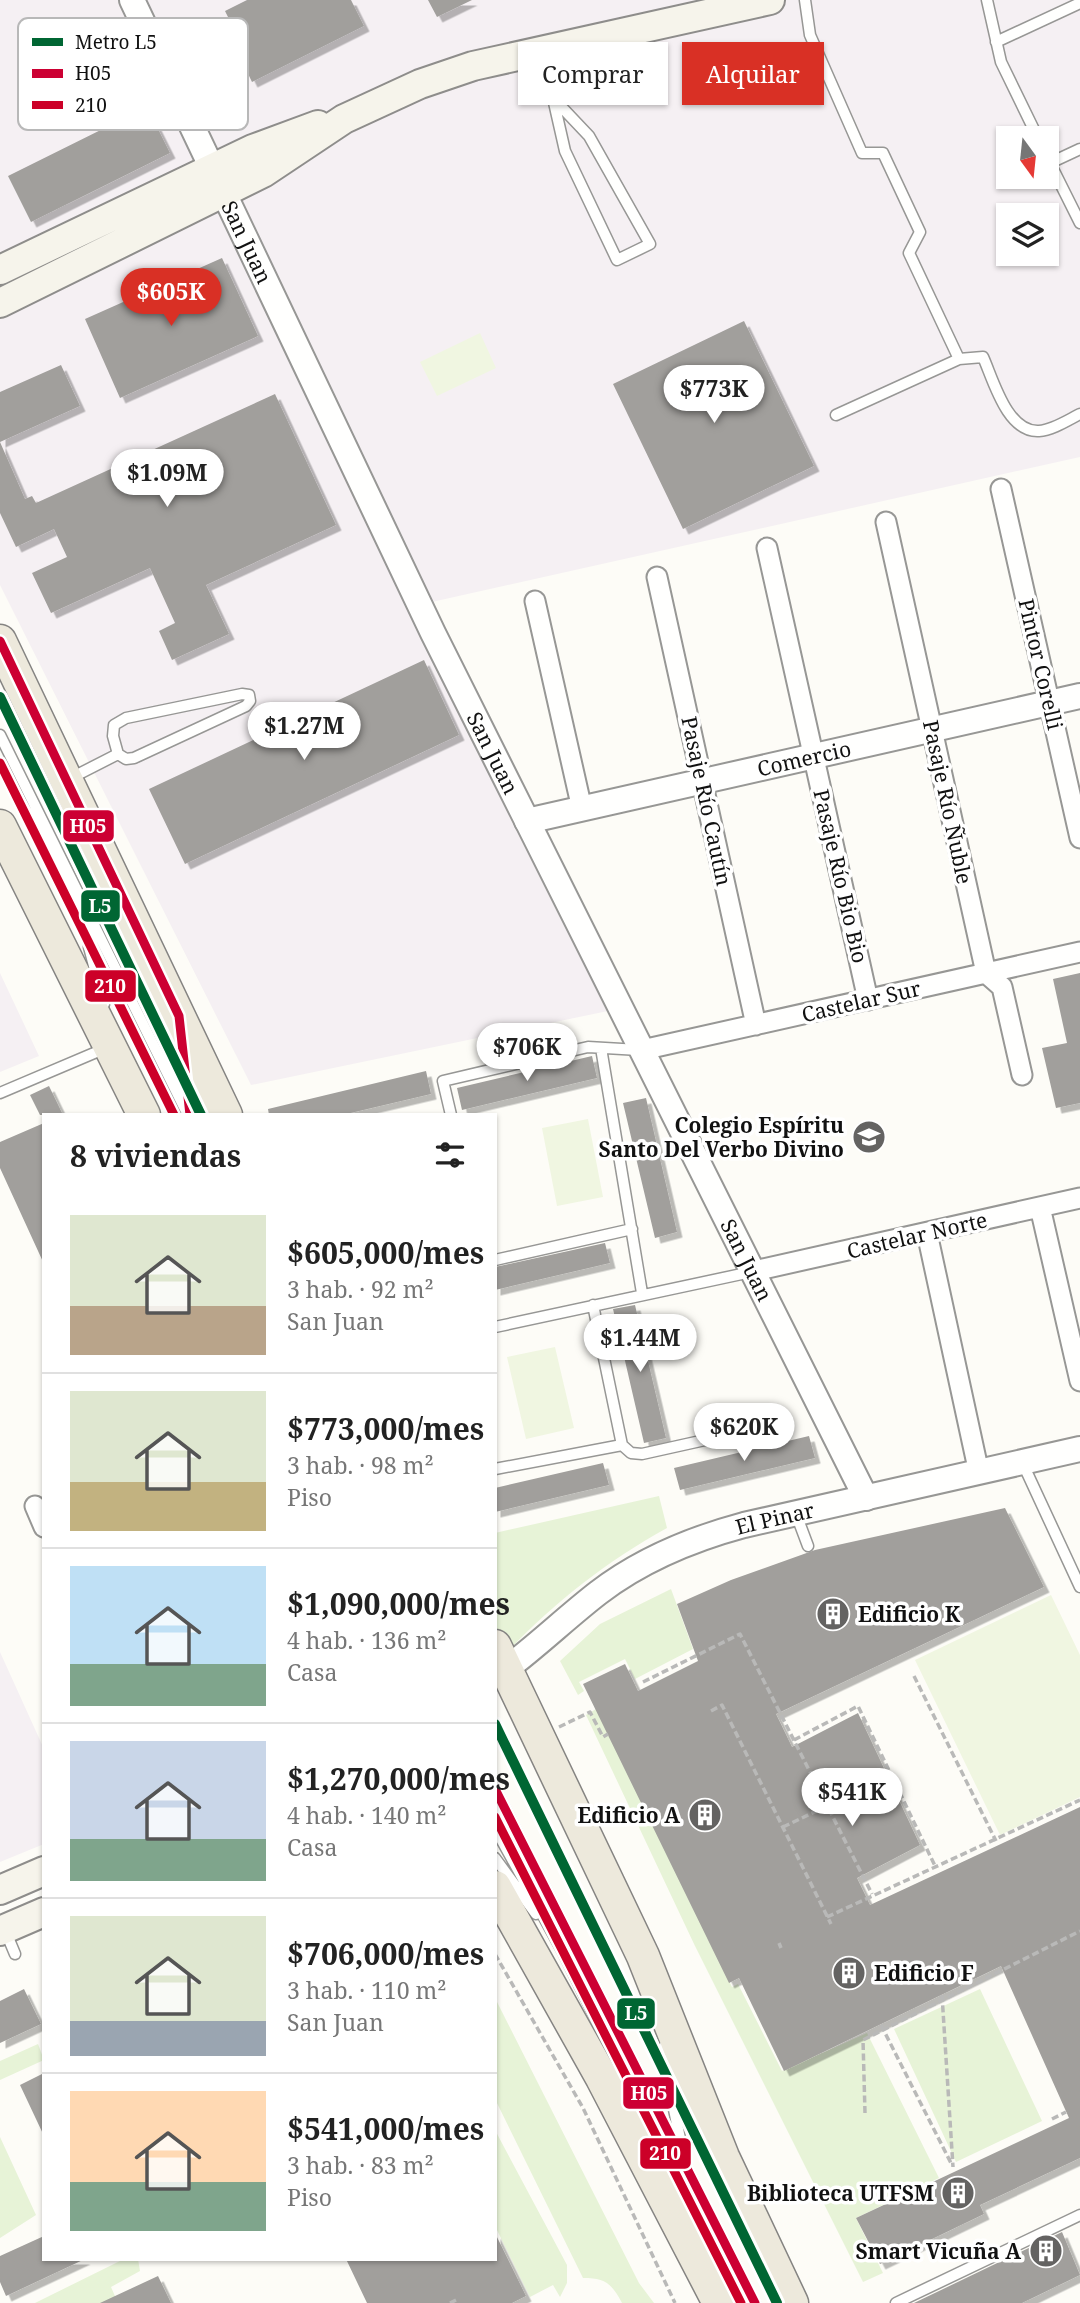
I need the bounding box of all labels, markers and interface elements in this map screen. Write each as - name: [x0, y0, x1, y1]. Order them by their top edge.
- legend: [18, 18, 248, 130]
- text: Metro L5: [75, 29, 157, 55]
- chip: Comprar: [518, 42, 668, 105]
- chip: Alquilar: [682, 42, 824, 105]
- text: H05: [75, 60, 111, 86]
- text: 210: [75, 92, 107, 118]
- north arrow: [996, 126, 1059, 189]
- map controls: [996, 126, 1059, 266]
- street label: San Juan: [215, 196, 279, 288]
- button: layers: [996, 203, 1059, 266]
- pin: $605K: [122, 268, 220, 328]
- text: $605K: [137, 275, 205, 307]
- pin: $773K: [665, 366, 763, 425]
- text: $773K: [680, 372, 748, 404]
- pin: $1.09M: [110, 449, 224, 509]
- text: $1.09M: [127, 456, 207, 488]
- street label: Pintor Corelli: [1012, 596, 1070, 733]
- pin: $1.27M: [247, 702, 361, 762]
- street label: San Juan: [461, 707, 525, 799]
- text: $1.27M: [264, 709, 344, 741]
- street label: Pasaje Río Cautín: [675, 714, 739, 888]
- street label: Pasaje Río Ñuble: [917, 717, 979, 887]
- street label: Comercio: [754, 734, 854, 783]
- street label: Pasaje Río Bio Bio: [807, 786, 875, 966]
- line badge: H05: [62, 809, 115, 843]
- text: H05: [69, 813, 107, 839]
- line badge: L5: [80, 889, 121, 923]
- text: L5: [88, 893, 112, 919]
- line badge: 210: [84, 969, 137, 1003]
- text: 210: [94, 973, 126, 999]
- street label: Castelar Sur: [799, 974, 923, 1028]
- pin: $706K: [478, 1024, 576, 1083]
- text: $706K: [493, 1030, 561, 1062]
- place label: Colegio Espíritu Santo Del Verbo Divino: [599, 1111, 844, 1163]
- school or university icon: Colegio Espíritu Santo Del Verbo Divino: [850, 1118, 888, 1156]
- text: 8 viviendas: [70, 1135, 241, 1176]
- icon: filters: [431, 1136, 469, 1174]
- street label: Castelar Norte: [844, 1205, 990, 1265]
- street label: San Juan: [714, 1214, 779, 1306]
- text: $605,000/mes: [287, 1232, 484, 1273]
- icon: home: [126, 1243, 210, 1327]
- text: 3 hab. · 92 m²: [287, 1273, 434, 1305]
- text: San Juan: [287, 1305, 384, 1337]
- pin: $1.44M: [583, 1314, 697, 1374]
- text: $1.44M: [600, 1321, 680, 1353]
- pin: $620K: [695, 1404, 793, 1463]
- text: $773,000/mes: [287, 1408, 484, 1449]
- text: $620K: [710, 1410, 778, 1442]
- icon: home: [126, 1419, 210, 1503]
- text: 3 hab. · 98 m²: [287, 1449, 434, 1481]
- text: Piso: [287, 1481, 332, 1513]
- street label: El Pinar: [732, 1496, 817, 1541]
- text: $1,090,000/mes: [287, 1583, 510, 1624]
- icon: home: [126, 1594, 210, 1678]
- building icon: Edificio K: [814, 1595, 852, 1633]
- place label: Edificio K: [858, 1600, 961, 1628]
- text: 4 hab. · 136 m²: [287, 1624, 446, 1656]
- text: Casa: [287, 1656, 337, 1688]
- text: $1,270,000/mes: [287, 1758, 510, 1799]
- icon: home: [126, 1769, 210, 1853]
- pin: $541K: [803, 1769, 901, 1828]
- text: $541K: [818, 1775, 886, 1807]
- building icon: Edificio A: [686, 1796, 724, 1834]
- text: 4 hab. · 140 m²: [287, 1799, 446, 1831]
- place label: Edificio A: [578, 1801, 680, 1829]
- text: Casa: [287, 1831, 337, 1863]
- text: $706,000/mes: [287, 1933, 484, 1974]
- icon: home: [126, 1944, 210, 2028]
- building icon: Edificio F: [830, 1954, 868, 1992]
- place label: Edificio F: [874, 1959, 974, 1987]
- text: 3 hab. · 110 m²: [287, 1974, 446, 2006]
- line badge: L5: [616, 1997, 656, 2030]
- text: L5: [624, 2000, 648, 2026]
- text: San Juan: [287, 2006, 384, 2038]
- line badge: H05: [622, 2076, 675, 2110]
- text: H05: [630, 2080, 668, 2106]
- text: $541,000/mes: [287, 2108, 484, 2149]
- icon: home: [126, 2119, 210, 2203]
- line badge: 210: [639, 2137, 692, 2170]
- text: 210: [649, 2140, 681, 2166]
- text: 3 hab. · 83 m²: [287, 2149, 434, 2181]
- building icon: Biblioteca UTFSM: [939, 2174, 977, 2212]
- place label: Biblioteca UTFSM: [747, 2179, 934, 2207]
- text: Piso: [287, 2181, 332, 2213]
- building icon: Smart Vicuña A: [1027, 2232, 1065, 2270]
- place label: Smart Vicuña A: [856, 2237, 1021, 2265]

